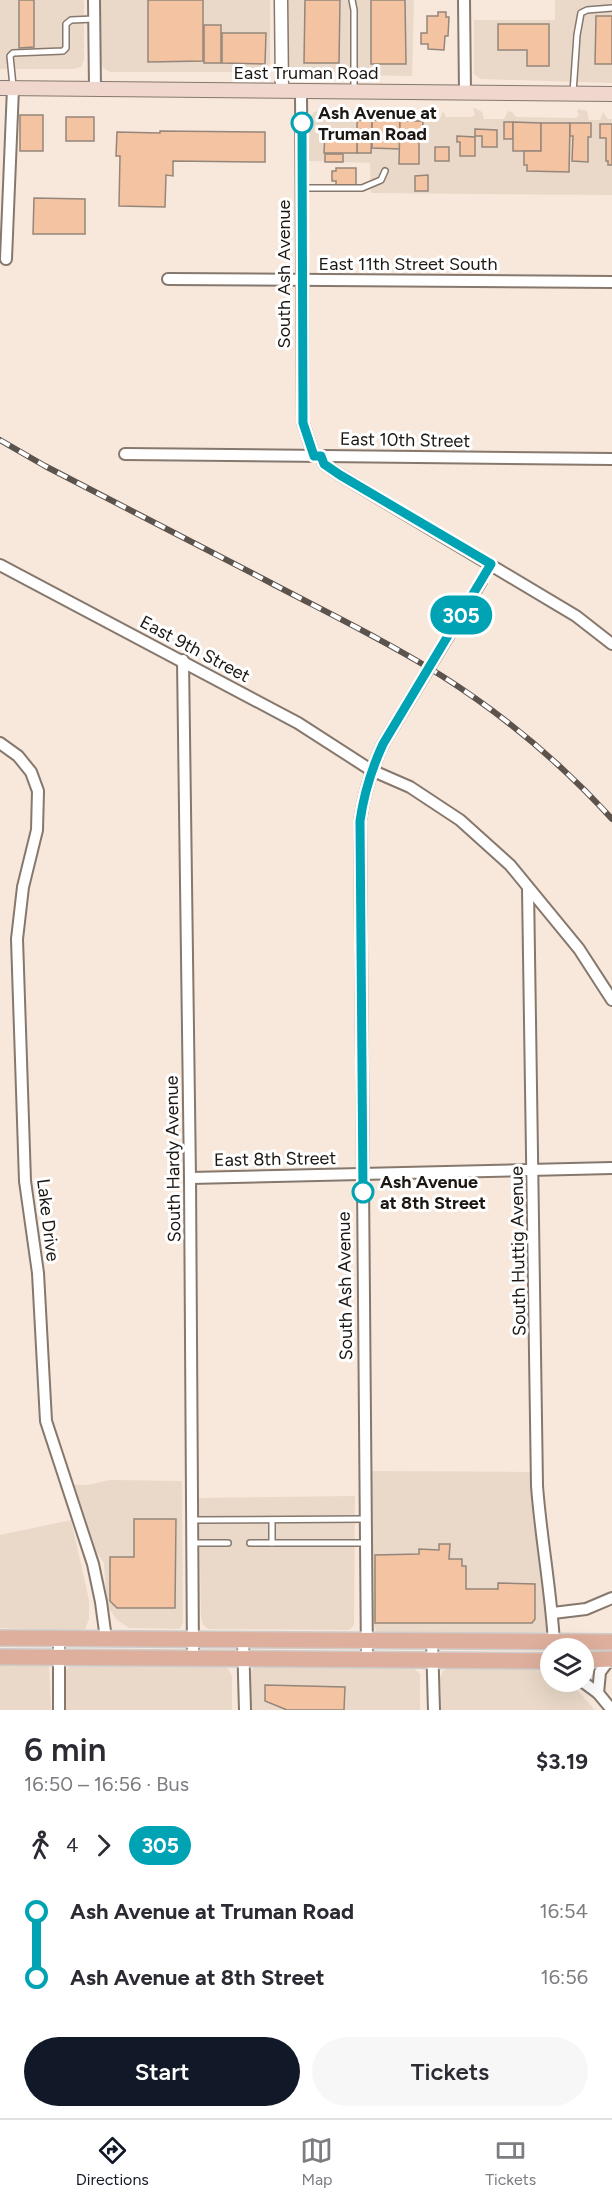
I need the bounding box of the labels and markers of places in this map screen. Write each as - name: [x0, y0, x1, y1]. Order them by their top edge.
- place label: Ash Avenue at Truman Road: [318, 102, 437, 145]
- marker: Ash Avenue at Truman Road: [291, 112, 313, 134]
- place label: Ash Avenue at 8th Street: [380, 1171, 486, 1214]
- marker: Ash Avenue at 8th Street: [352, 1181, 374, 1203]

